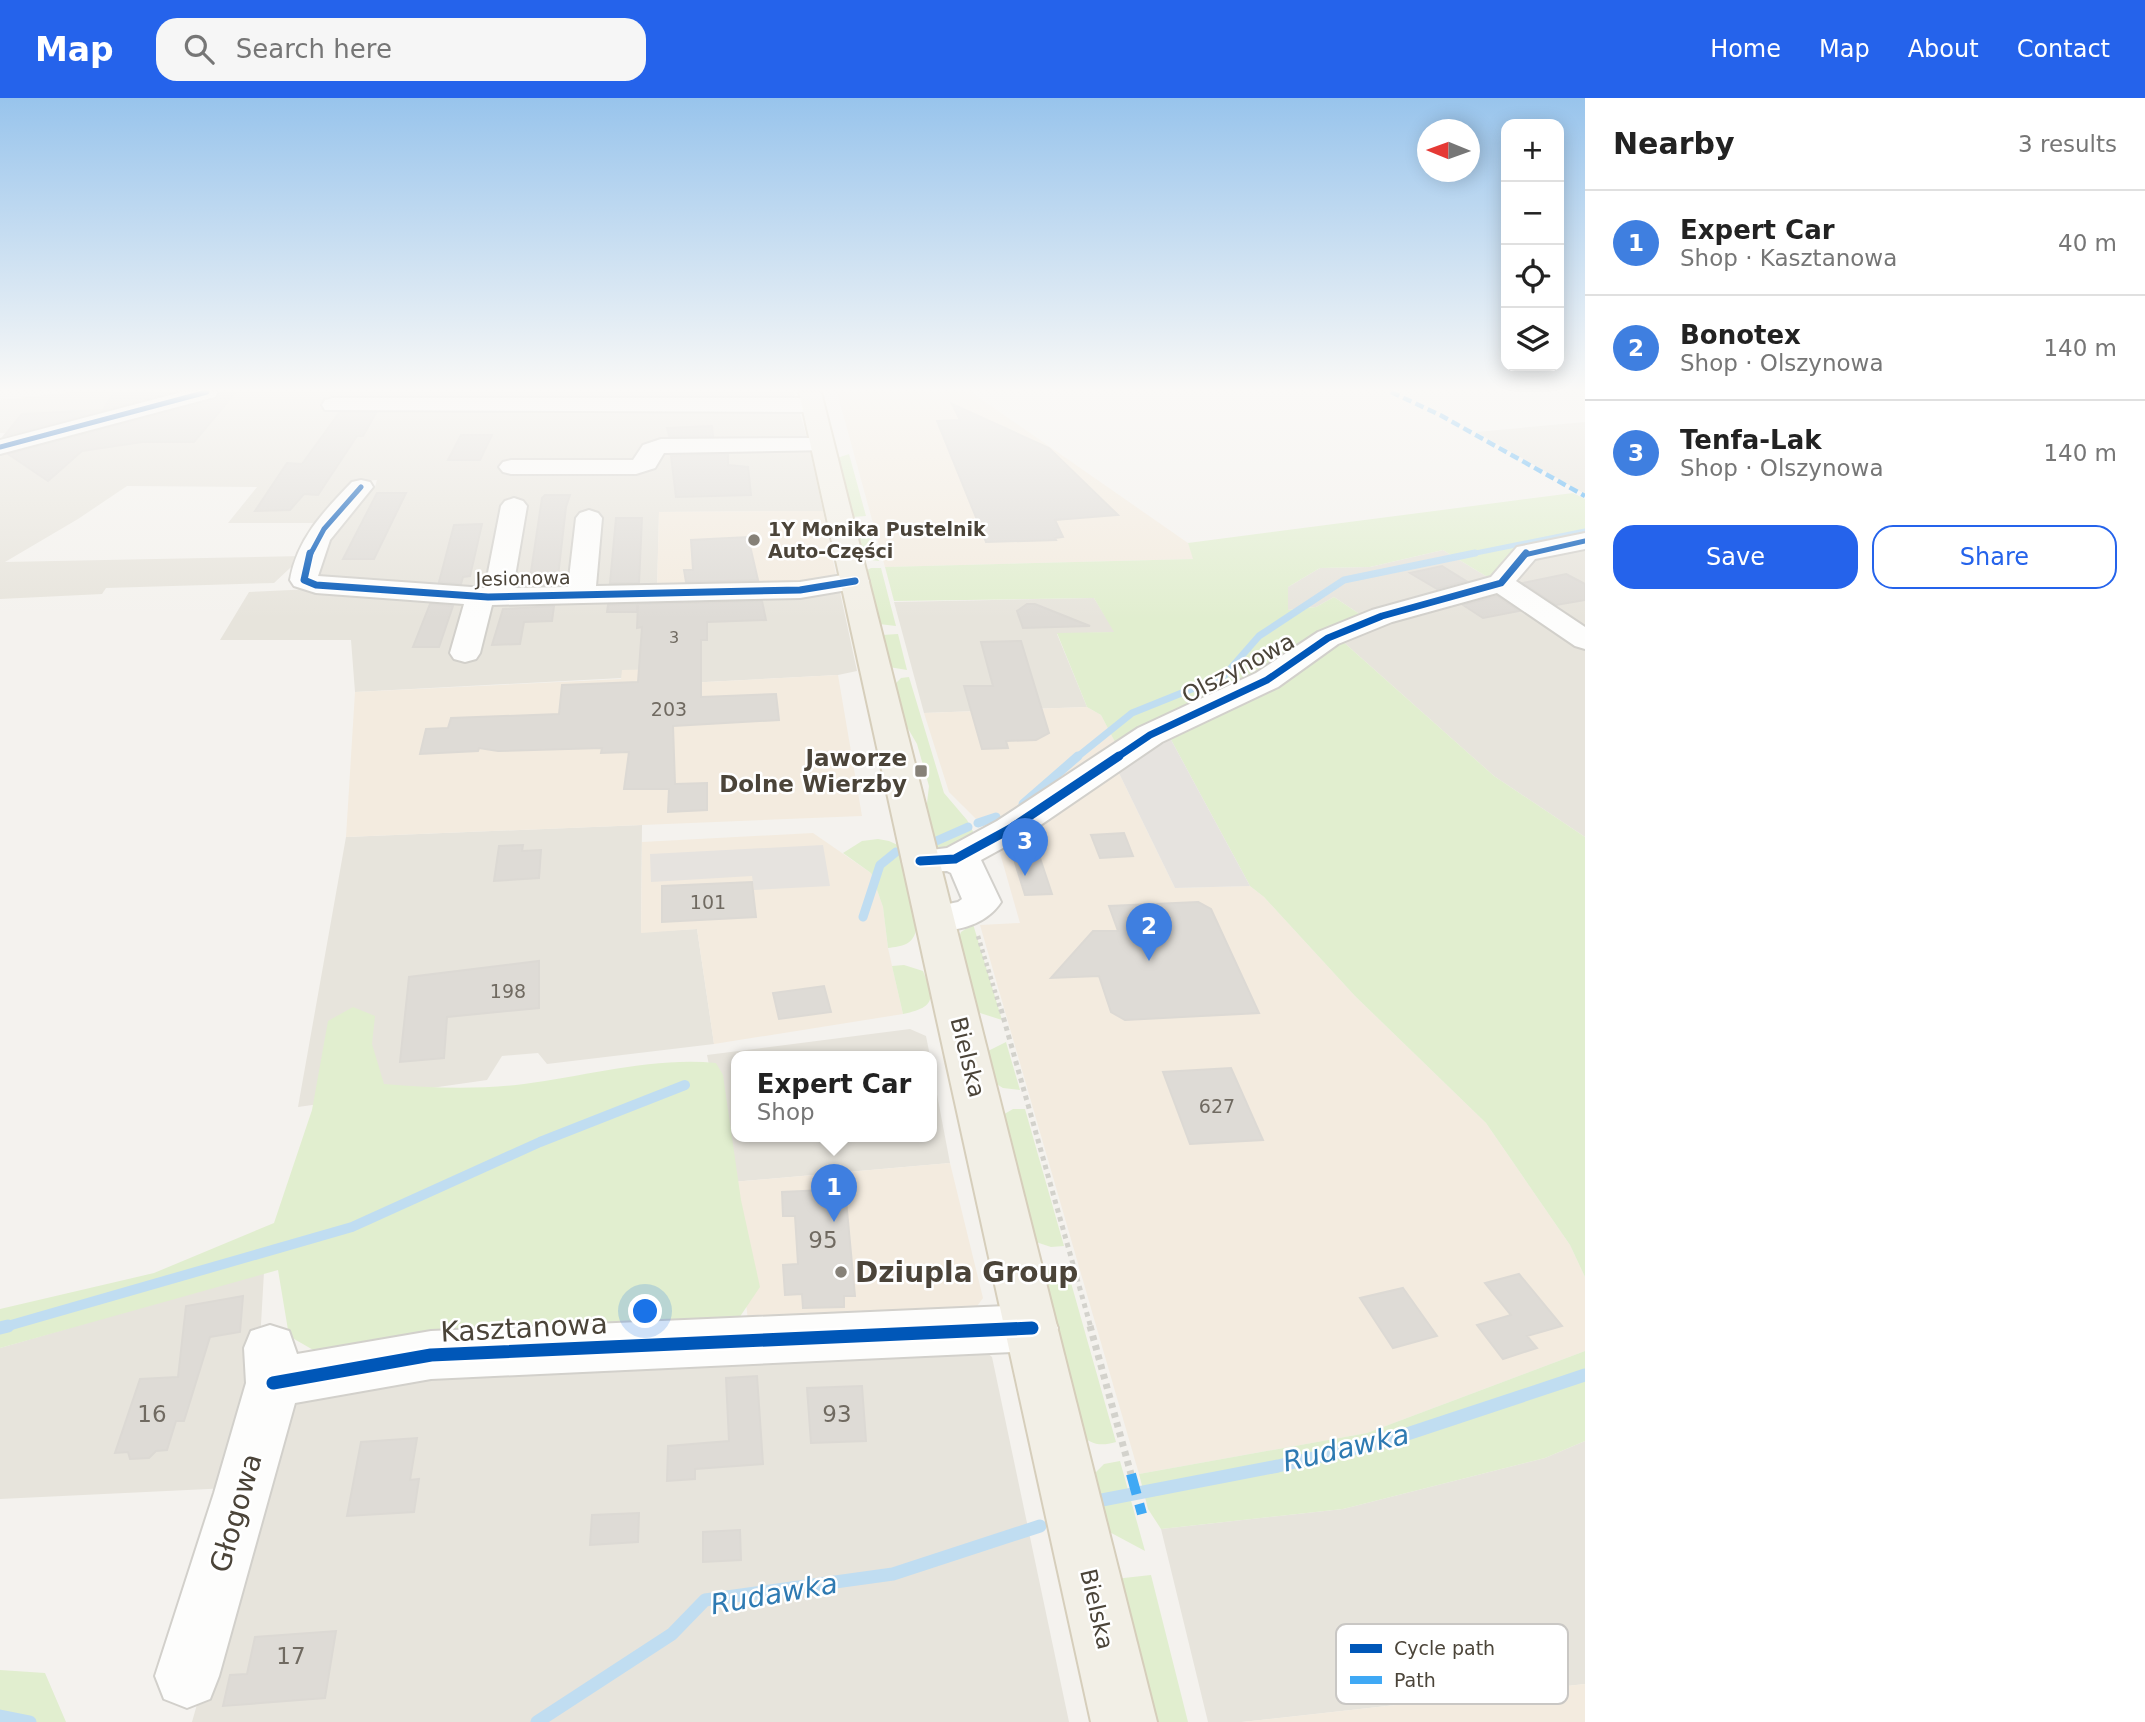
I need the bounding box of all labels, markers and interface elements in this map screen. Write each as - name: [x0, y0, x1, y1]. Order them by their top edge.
- search box: [156, 18, 646, 81]
- text: Map: [35, 30, 114, 69]
- icon: search: [180, 30, 218, 68]
- text: Search here: [236, 34, 392, 64]
- text: Home: [1710, 35, 1781, 63]
- text: Map: [1819, 35, 1870, 63]
- text: About: [1908, 35, 1979, 63]
- text: Contact: [2017, 35, 2110, 63]
- north arrow: [1417, 119, 1480, 182]
- map controls: [1501, 119, 1564, 371]
- button: +: [1501, 119, 1564, 182]
- text: Nearby: [1613, 126, 1735, 161]
- text: 3 results: [2018, 131, 2117, 157]
- button: −: [1501, 182, 1564, 245]
- text: Expert Car: [1680, 215, 1835, 245]
- text: 1: [1628, 230, 1644, 256]
- text: 40 m: [2058, 230, 2117, 256]
- button: locate: [1501, 245, 1564, 308]
- text: Shop · Kasztanowa: [1680, 245, 1897, 271]
- button: layers: [1501, 308, 1564, 371]
- text: Bonotex: [1680, 320, 1801, 350]
- text: 2: [1628, 335, 1644, 361]
- text: 140 m: [2043, 335, 2117, 361]
- text: Shop · Olszynowa: [1680, 350, 1884, 376]
- text: Tenfa-Lak: [1680, 425, 1821, 455]
- text: 3: [1628, 440, 1644, 466]
- text: 140 m: [2043, 440, 2117, 466]
- text: Shop · Olszynowa: [1680, 455, 1884, 481]
- place label: 1Y Monika Pustelnik Auto-Części: [768, 518, 986, 562]
- button: Save: [1613, 525, 1858, 589]
- button: Share: [1872, 525, 2117, 589]
- marker: 1Y Monika Pustelnik Auto-Części: [746, 532, 762, 548]
- street label: Jesionowa: [474, 566, 571, 590]
- street label: Olszynowa: [1177, 627, 1299, 709]
- house number: 3: [669, 628, 679, 647]
- house number: 203: [651, 698, 687, 720]
- place label: Jaworze Dolne Wierzby: [719, 745, 907, 797]
- marker: Jaworze Dolne Wierzby: [913, 763, 929, 779]
- pin: 3: [1002, 818, 1048, 876]
- house number: 101: [690, 891, 726, 913]
- pin: 2: [1126, 903, 1172, 961]
- house number: 198: [490, 980, 526, 1002]
- street label: Bielska: [946, 1014, 990, 1100]
- popup: [731, 1051, 937, 1142]
- text: Expert Car: [757, 1069, 911, 1099]
- house number: 627: [1199, 1095, 1235, 1117]
- text: Shop: [757, 1099, 815, 1125]
- pin: 1: [811, 1164, 857, 1222]
- house number: 95: [808, 1227, 838, 1253]
- place label: Dziupla Group: [855, 1256, 1078, 1289]
- marker: Dziupla Group: [833, 1264, 849, 1280]
- your location: [628, 1294, 662, 1328]
- street label: Kasztanowa: [440, 1307, 608, 1349]
- house number: 16: [137, 1401, 167, 1427]
- house number: 93: [822, 1401, 852, 1427]
- water label: Rudawka: [1280, 1417, 1412, 1479]
- street label: Głogowa: [203, 1450, 269, 1576]
- street label: Bielska: [1075, 1566, 1119, 1652]
- water label: Rudawka: [708, 1567, 840, 1621]
- legend: [1336, 1624, 1568, 1704]
- text: Cycle path: [1394, 1637, 1495, 1659]
- house number: 17: [276, 1643, 306, 1669]
- text: Path: [1394, 1669, 1436, 1691]

